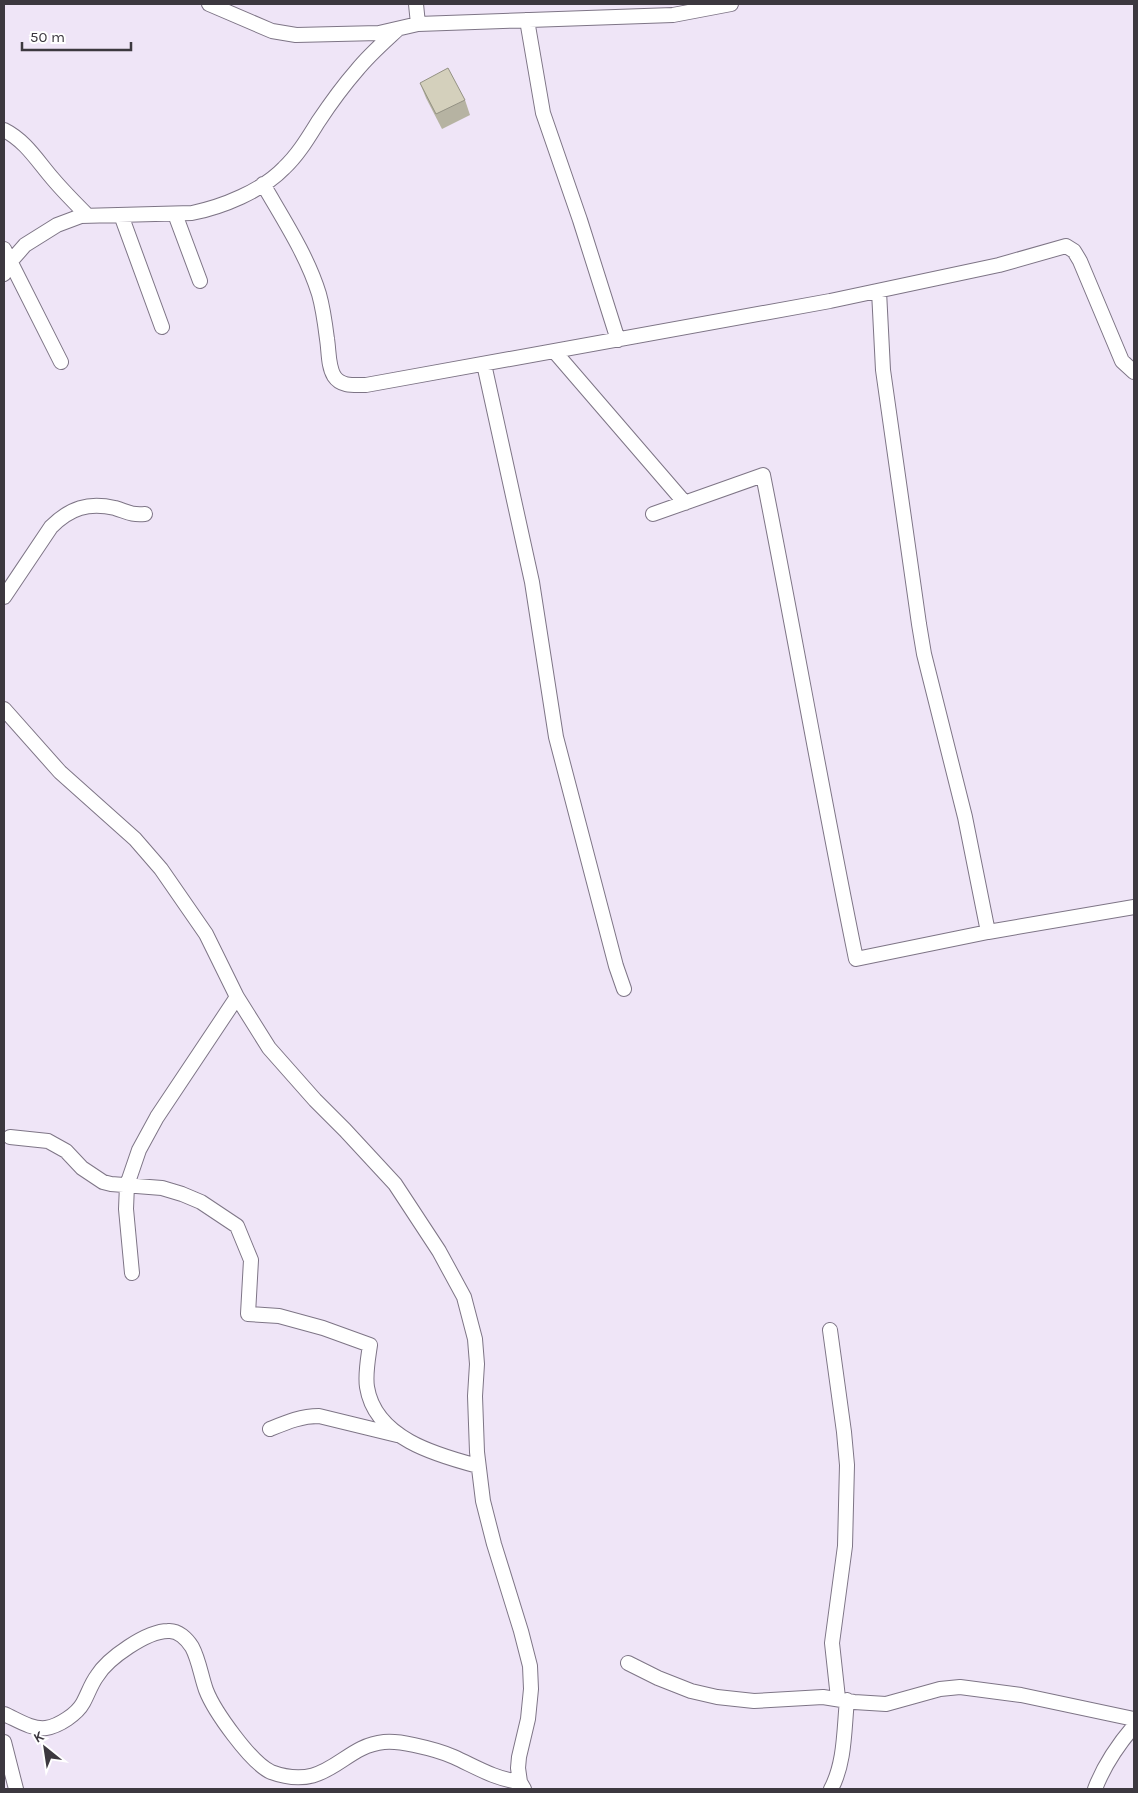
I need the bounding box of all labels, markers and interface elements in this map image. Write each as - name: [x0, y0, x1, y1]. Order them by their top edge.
- scale bar: [22, 20, 131, 52]
- text: 50 m: [30, 28, 65, 46]
- north arrow: [20, 1723, 70, 1773]
- text: K: [31, 1727, 48, 1747]

